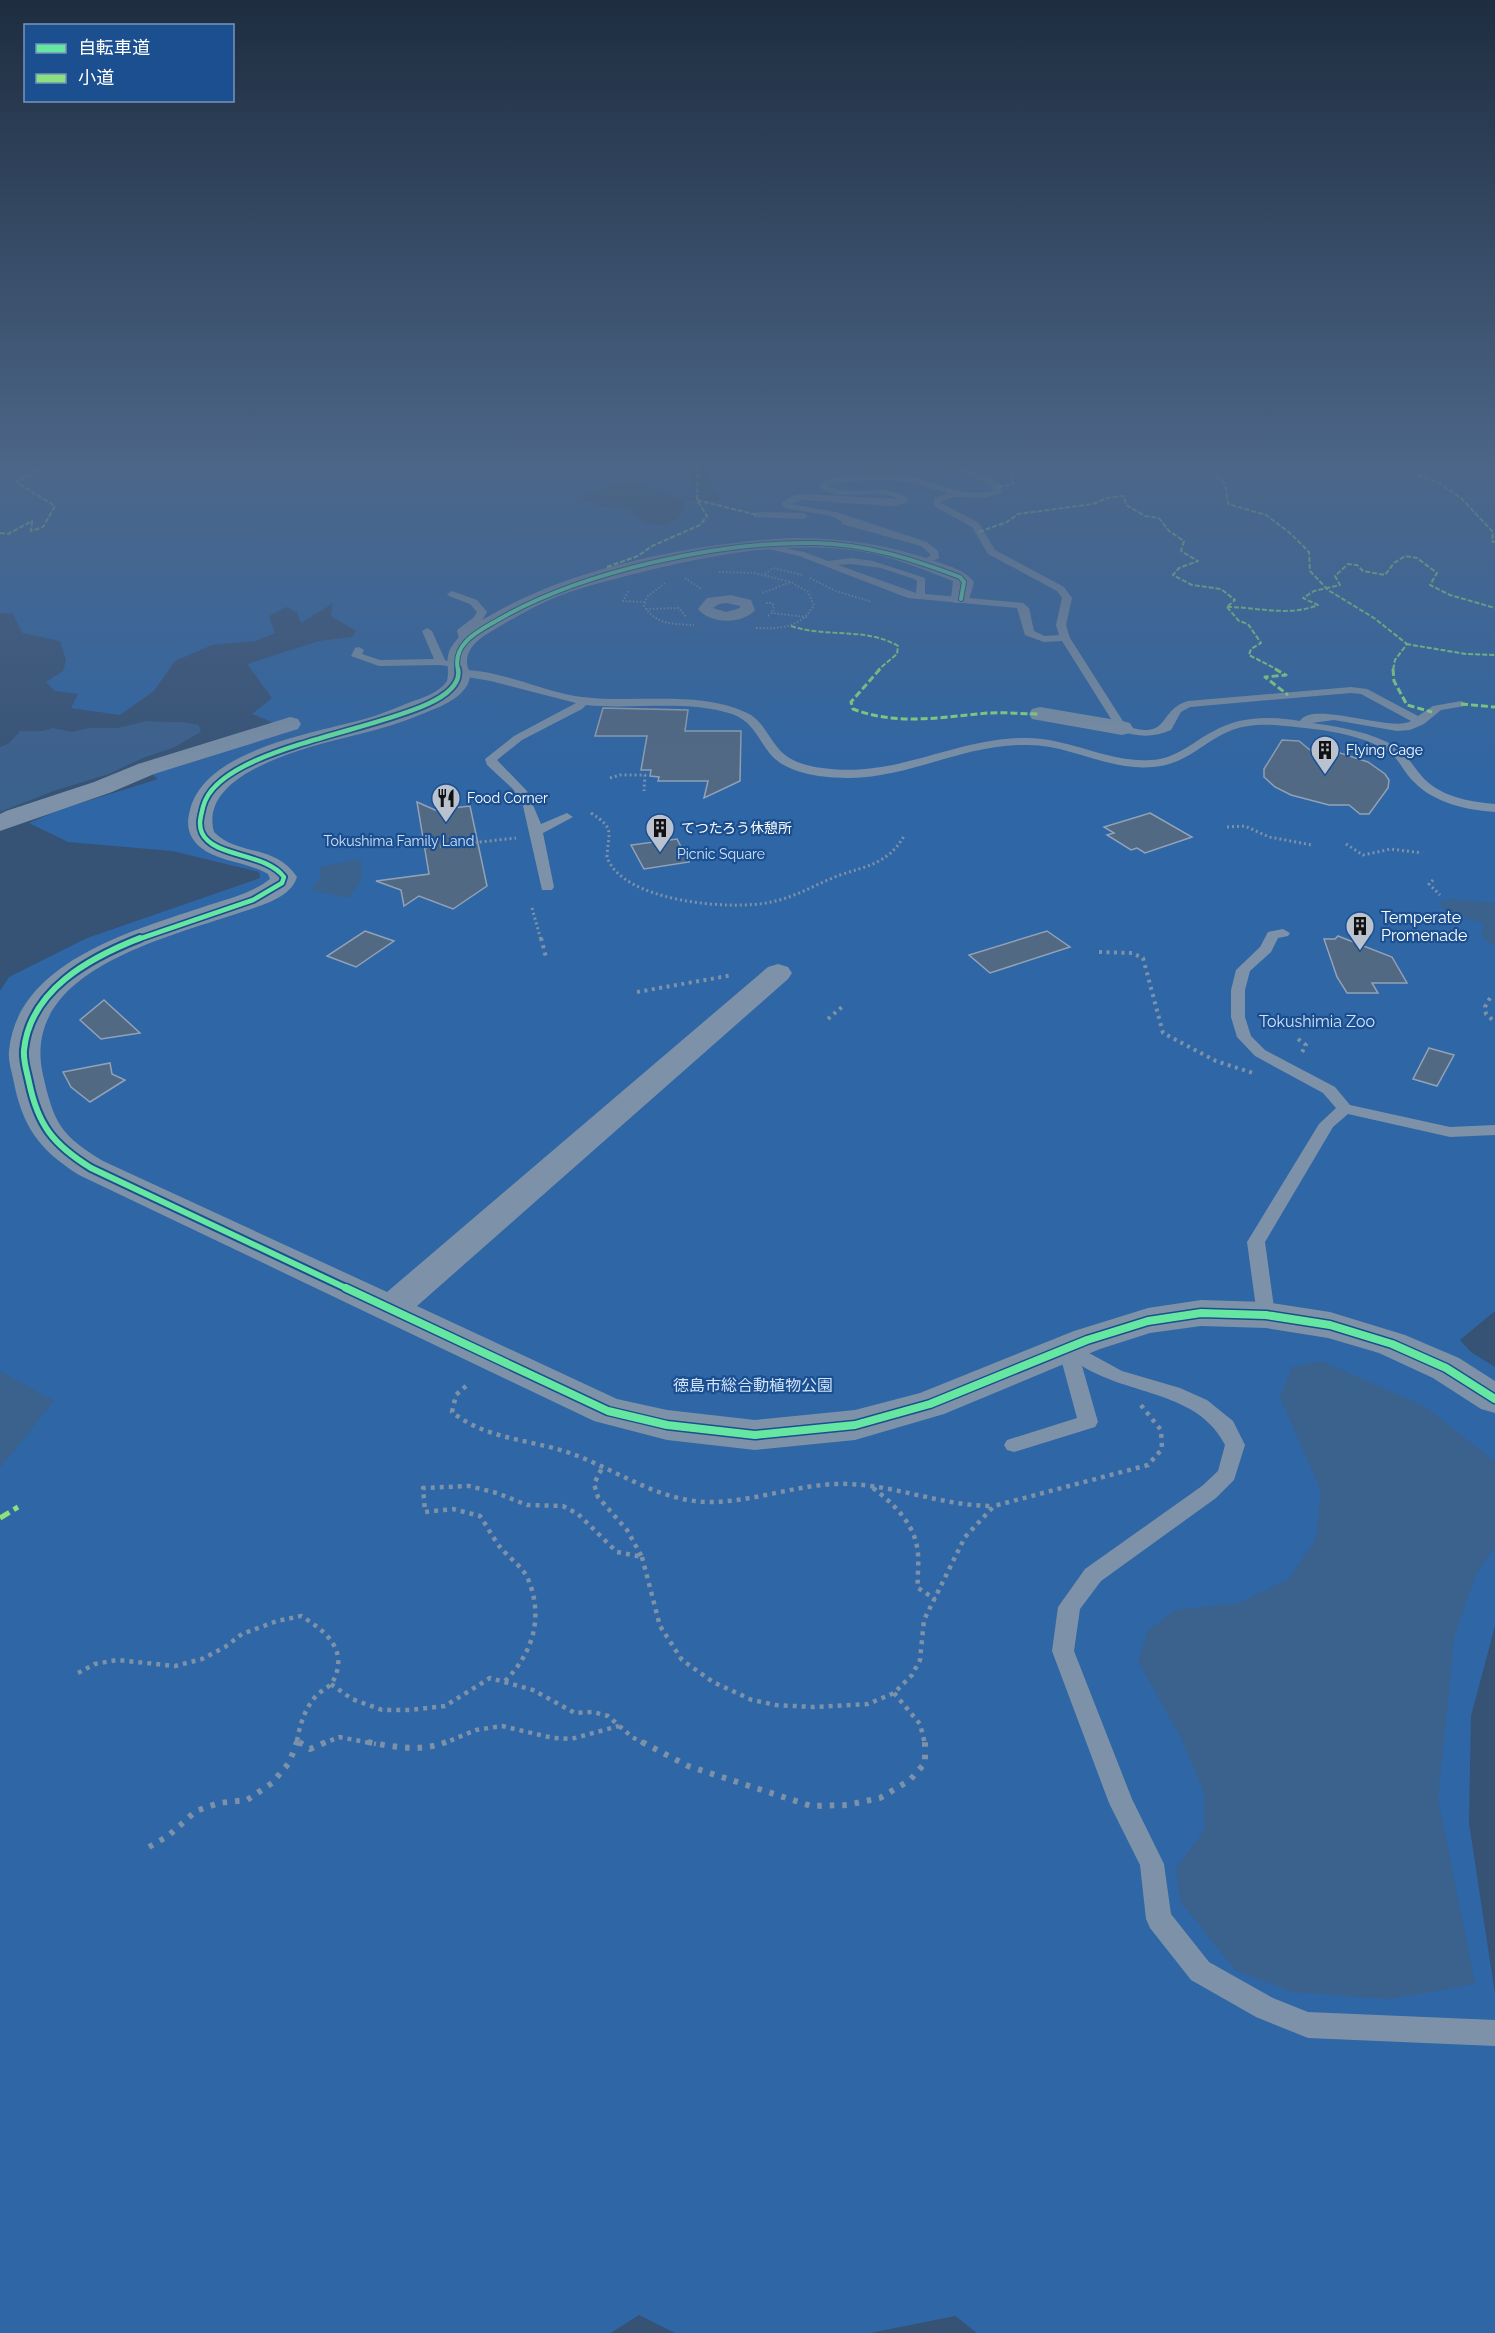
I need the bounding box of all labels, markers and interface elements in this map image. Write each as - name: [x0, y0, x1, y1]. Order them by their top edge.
- legend: [24, 24, 234, 102]
- text: 自転車道: [78, 37, 150, 58]
- text: 小道: [78, 67, 114, 88]
- building icon: Flying Cage: [1309, 734, 1341, 776]
- place label: Flying Cage: [1346, 742, 1423, 758]
- restaurant icon: Food Corner: [430, 782, 462, 824]
- place label: Food Corner: [467, 790, 548, 806]
- building icon: てつたろう休憩所: [644, 812, 676, 854]
- place label: てつたろう休憩所: [681, 820, 792, 836]
- park label: Tokushima Family Land: [324, 833, 474, 849]
- park label: Picnic Square: [677, 846, 765, 862]
- place label: Temperate Promenade: [1381, 908, 1467, 945]
- building icon: Temperate Promenade: [1344, 910, 1376, 952]
- park label: Tokushimia Zoo: [1259, 1012, 1375, 1031]
- park label: 徳島市総合動植物公園: [673, 1376, 833, 1395]

